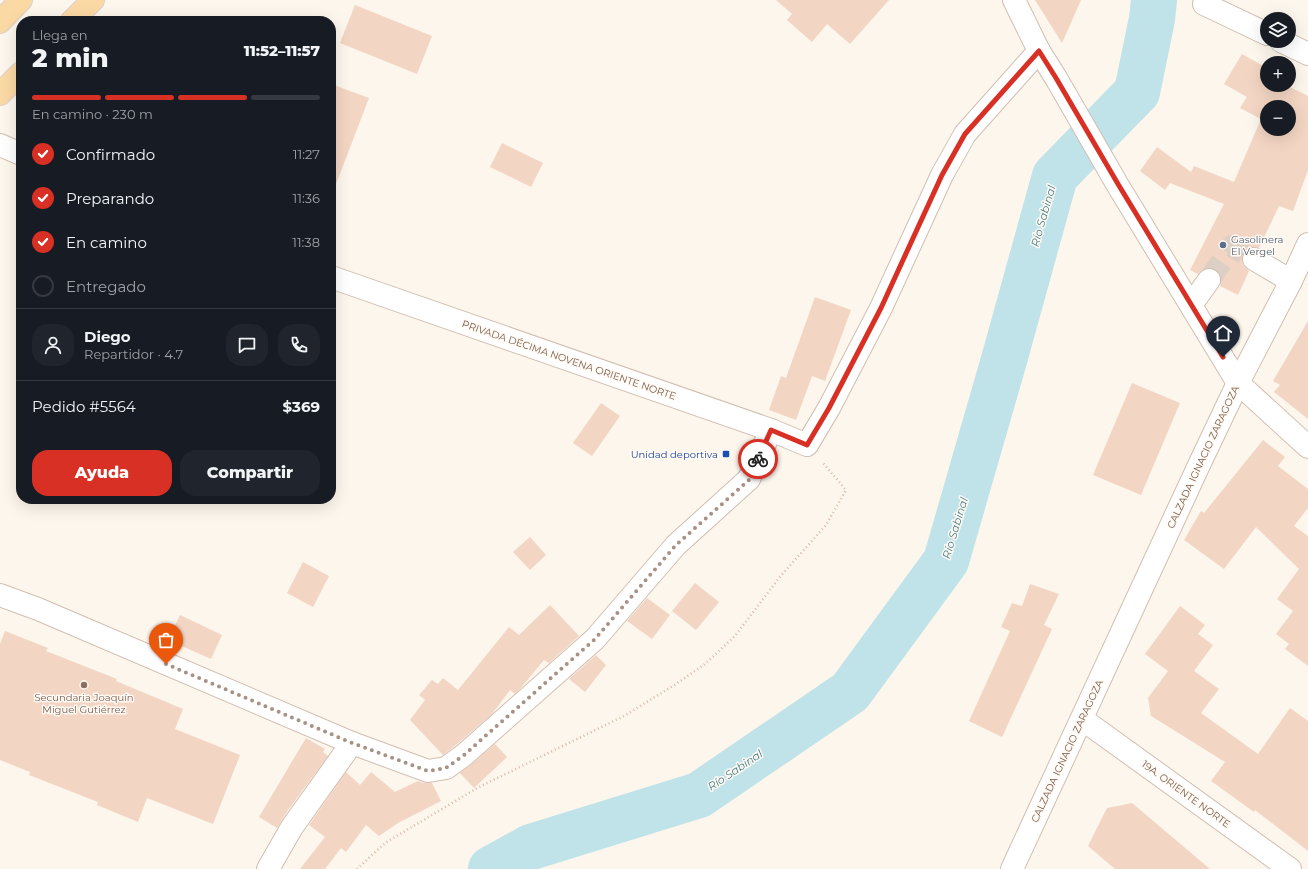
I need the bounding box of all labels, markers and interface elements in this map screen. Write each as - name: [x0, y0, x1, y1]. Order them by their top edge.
- map controls: [1260, 12, 1296, 136]
- button: layers: [1260, 12, 1296, 48]
- text: Llega en: [32, 27, 88, 43]
- text: 11:52–11:57: [244, 41, 320, 60]
- text: 2 min: [32, 42, 109, 74]
- button: +: [1260, 56, 1296, 92]
- button: −: [1260, 100, 1296, 136]
- text: En camino · 230 m: [32, 106, 153, 122]
- icon: check: [32, 143, 54, 165]
- text: Confirmado: [66, 145, 155, 164]
- text: 11:27: [293, 146, 320, 162]
- water label: Río Sabinal: [1028, 184, 1058, 248]
- icon: check: [32, 187, 54, 209]
- text: Preparando: [66, 189, 154, 208]
- text: 11:36: [293, 190, 320, 206]
- icon: check: [32, 231, 54, 253]
- text: En camino: [66, 233, 147, 252]
- place label: Gasolinera El Vergel: [1231, 233, 1283, 258]
- text: 11:38: [292, 234, 320, 250]
- marker: Gasolinera El Vergel: [1218, 240, 1228, 250]
- text: Entregado: [66, 277, 146, 296]
- pin: [1206, 316, 1240, 357]
- street label: PRIVADA DÉCIMA NOVENA ORIENTE NORTE: [460, 317, 678, 403]
- icon: home: [1212, 322, 1234, 344]
- button: person: [32, 324, 74, 366]
- button: chat: [226, 324, 268, 366]
- button: phone: [278, 324, 320, 366]
- text: Diego: [84, 327, 131, 346]
- text: Repartidor · 4.7: [84, 346, 183, 362]
- street label: CALZADA IGNACIO ZARAGOZA: [1164, 383, 1242, 531]
- text: Pedido #5564: [32, 397, 136, 416]
- text: $369: [282, 397, 320, 416]
- courier: [738, 439, 778, 479]
- place label: Unidad deportiva: [631, 448, 718, 461]
- icon: bike: [747, 448, 769, 470]
- marker: Unidad deportiva: [721, 449, 731, 459]
- button: Ayuda: [32, 450, 172, 496]
- button: Compartir: [180, 450, 320, 496]
- water label: Río Sabinal: [939, 496, 971, 560]
- pin: [149, 623, 183, 664]
- icon: bag: [155, 629, 177, 651]
- street label: CALZADA IGNACIO ZARAGOZA: [1028, 677, 1106, 825]
- marker: Secundaria Joaquín Miguel Gutiérrez: [79, 680, 89, 690]
- place label: Secundaria Joaquín Miguel Gutiérrez: [34, 691, 134, 716]
- water label: Río Sabinal: [705, 747, 765, 793]
- street label: 19A. ORIENTE NORTE: [1139, 757, 1233, 831]

